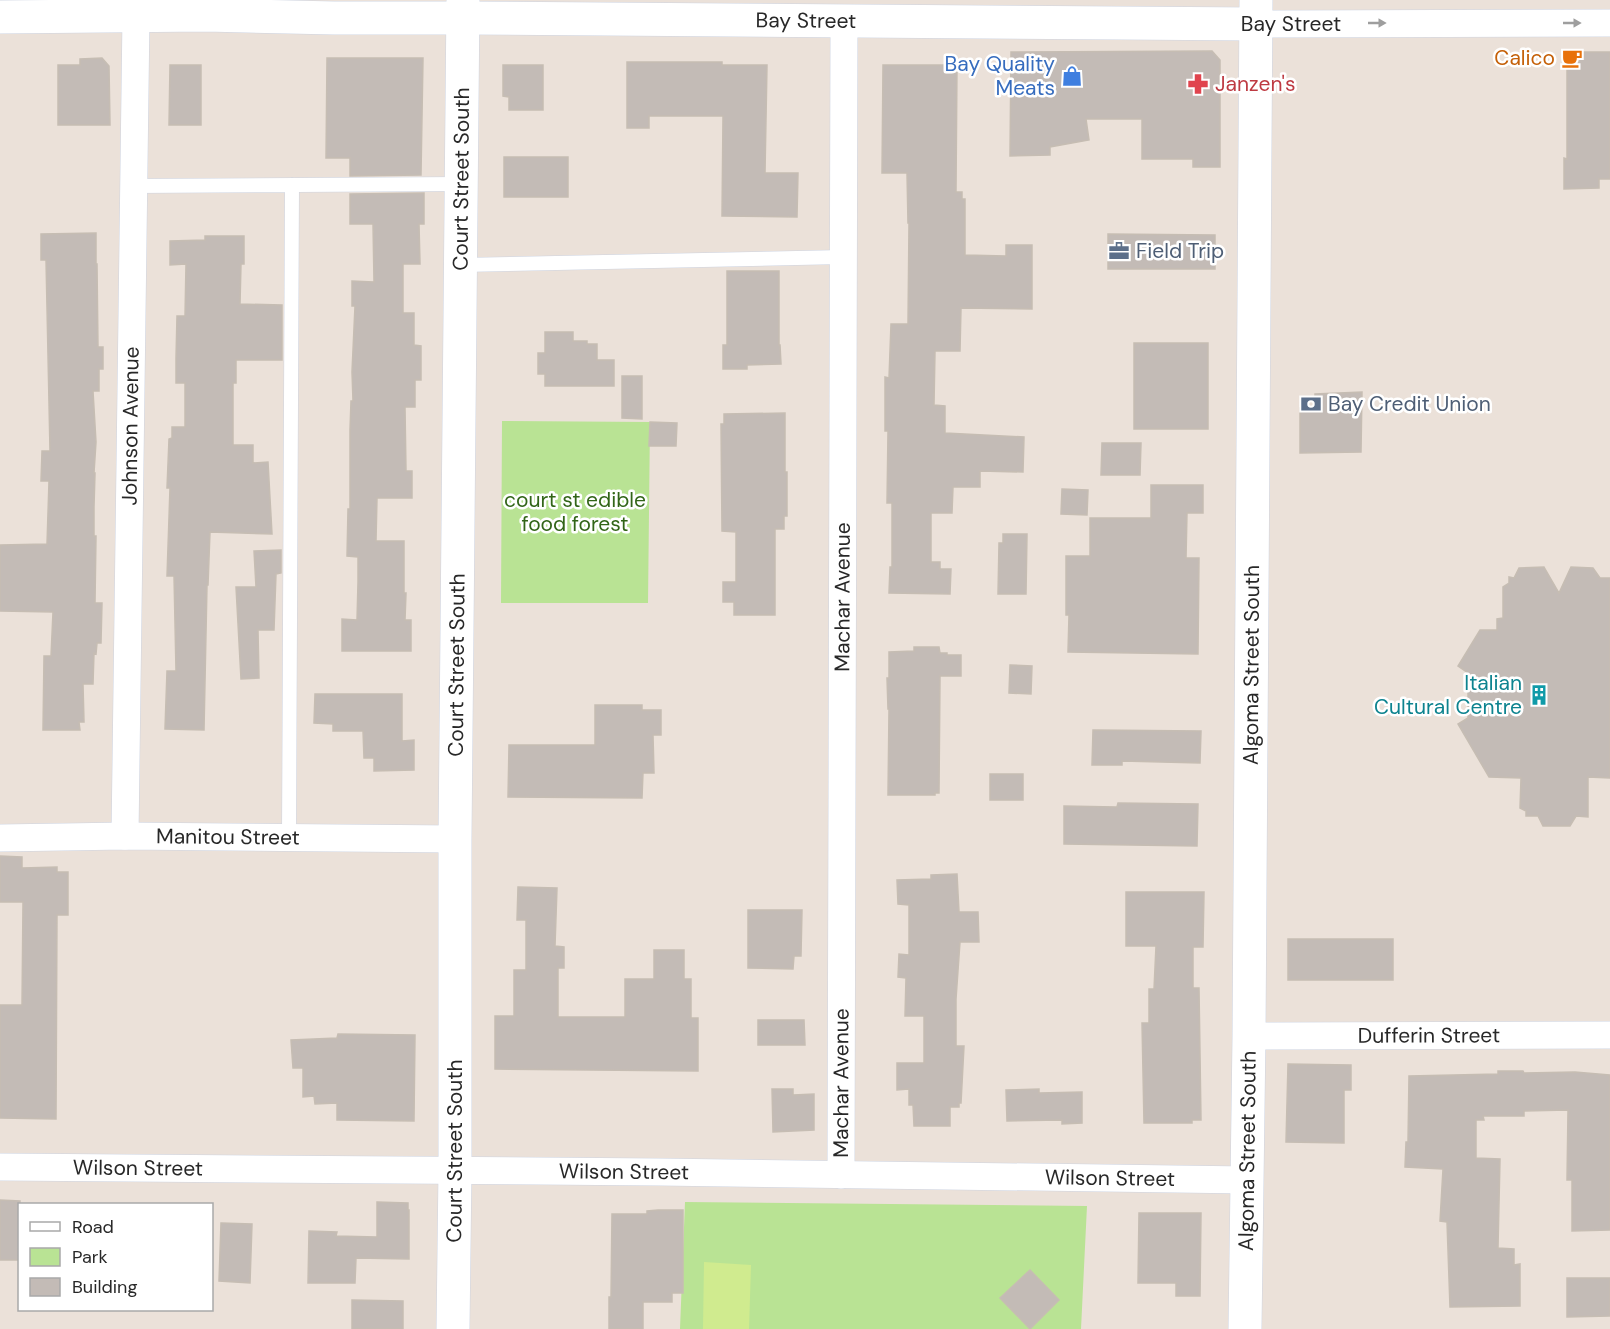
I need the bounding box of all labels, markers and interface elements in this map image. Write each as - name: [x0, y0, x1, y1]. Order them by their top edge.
- street label: Bay Street: [756, 6, 856, 35]
- street label: Bay Street: [1241, 10, 1341, 38]
- one-way arrow: [1367, 18, 1386, 28]
- one-way arrow: [1562, 18, 1581, 28]
- place label: Calico: [1494, 44, 1555, 72]
- cafe icon: Calico: [1560, 46, 1584, 70]
- place label: Bay Quality Meats: [945, 50, 1055, 102]
- shop icon: Bay Quality Meats: [1060, 64, 1084, 88]
- place label: Janzen's: [1215, 70, 1295, 98]
- pharmacy icon: Janzen's: [1186, 72, 1210, 96]
- street label: Court Street South: [446, 87, 476, 271]
- place label: Field Trip: [1136, 237, 1224, 265]
- office icon: Field Trip: [1107, 239, 1131, 263]
- street label: Johnson Avenue: [115, 346, 146, 506]
- place label: Bay Credit Union: [1328, 390, 1491, 418]
- bank icon: Bay Credit Union: [1299, 392, 1323, 416]
- park label: court st edible food forest: [504, 486, 646, 538]
- street label: Machar Avenue: [828, 522, 857, 672]
- street label: Algoma Street South: [1237, 565, 1266, 765]
- street label: Court Street South: [442, 573, 472, 757]
- place label: Italian Cultural Centre: [1374, 669, 1522, 721]
- building icon: Italian Cultural Centre: [1527, 683, 1551, 707]
- street label: Manitou Street: [156, 822, 300, 852]
- street label: Machar Avenue: [827, 1008, 855, 1158]
- street label: Dufferin Street: [1358, 1021, 1500, 1050]
- street label: Algoma Street South: [1232, 1051, 1263, 1251]
- street label: Court Street South: [440, 1059, 469, 1243]
- street label: Wilson Street: [73, 1154, 203, 1183]
- street label: Wilson Street: [559, 1157, 689, 1186]
- street label: Wilson Street: [1045, 1163, 1175, 1193]
- legend: [18, 1203, 213, 1311]
- text: Road: [72, 1215, 114, 1239]
- text: Park: [72, 1245, 108, 1269]
- text: Building: [72, 1275, 137, 1299]

